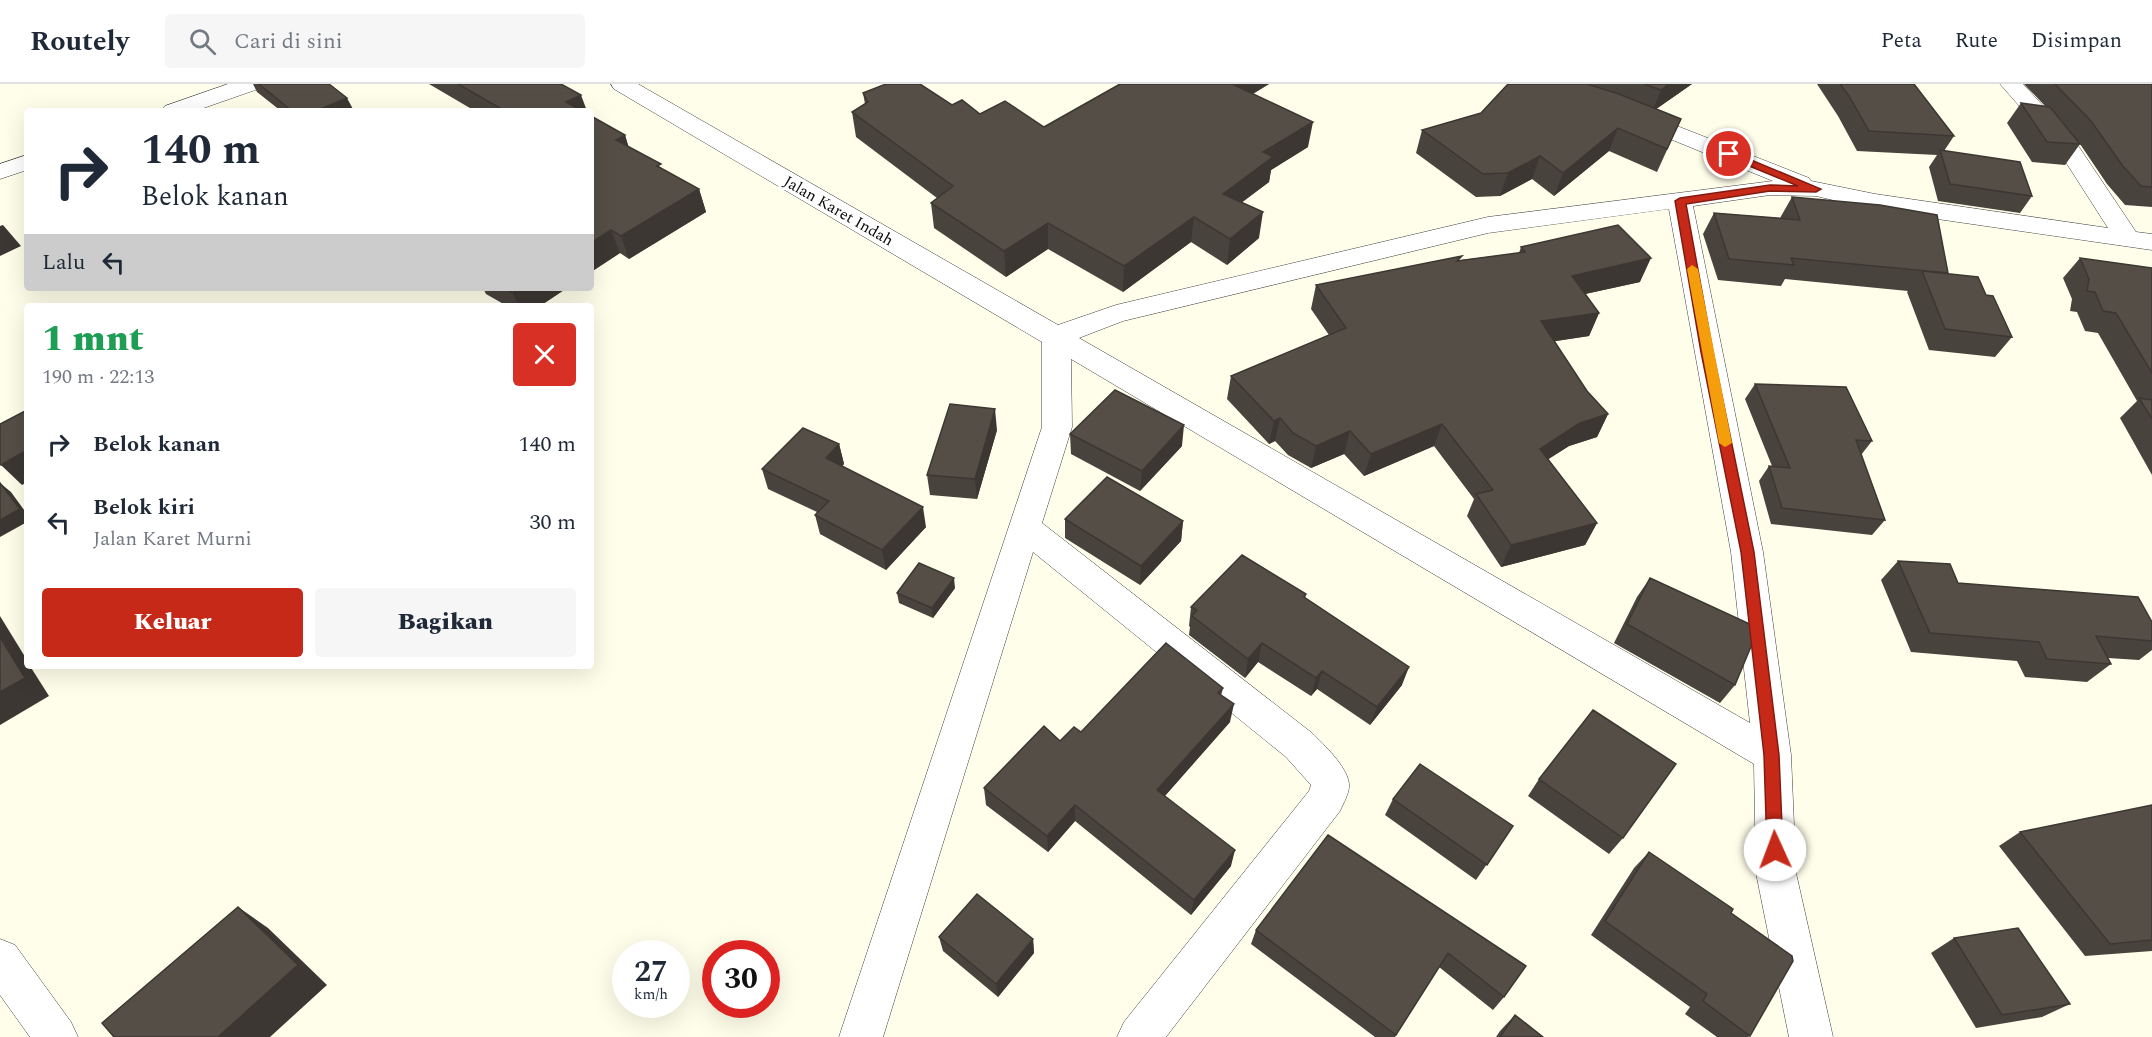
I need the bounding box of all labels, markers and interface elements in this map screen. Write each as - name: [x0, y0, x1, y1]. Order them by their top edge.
- search box: [165, 14, 585, 68]
- text: Routely: [30, 20, 129, 63]
- icon: search: [186, 25, 219, 58]
- text: Cari di sini: [234, 25, 343, 58]
- text: Peta: [1881, 25, 1922, 57]
- text: Rute: [1955, 25, 1998, 57]
- text: Disimpan: [2031, 25, 2122, 57]
- text: 140 m: [141, 119, 260, 182]
- pin: [1703, 128, 1754, 179]
- icon: right: [42, 132, 120, 210]
- icon: arrive: [1712, 137, 1745, 170]
- street label: Jalan Karet Indah: [779, 170, 898, 252]
- text: Belok kanan: [141, 176, 289, 218]
- text: Lalu: [42, 246, 85, 279]
- icon: left: [97, 246, 130, 279]
- text: 1 mnt: [42, 312, 144, 367]
- button: close: [513, 323, 576, 386]
- text: 190 m · 22:13: [42, 362, 154, 392]
- icon: right: [42, 428, 75, 461]
- text: Belok kanan: [93, 428, 221, 461]
- text: 140 m: [519, 428, 576, 461]
- text: Belok kiri: [93, 491, 195, 524]
- icon: left: [42, 506, 75, 539]
- text: 30 m: [530, 506, 576, 539]
- text: Jalan Karet Murni: [93, 524, 252, 554]
- button: Keluar: [42, 588, 303, 657]
- button: Bagikan: [315, 588, 576, 657]
- position arrow: [1743, 818, 1807, 882]
- speed limit sign: 30: [702, 940, 780, 1018]
- text: 27: [634, 949, 668, 995]
- text: km/h: [634, 983, 668, 1006]

